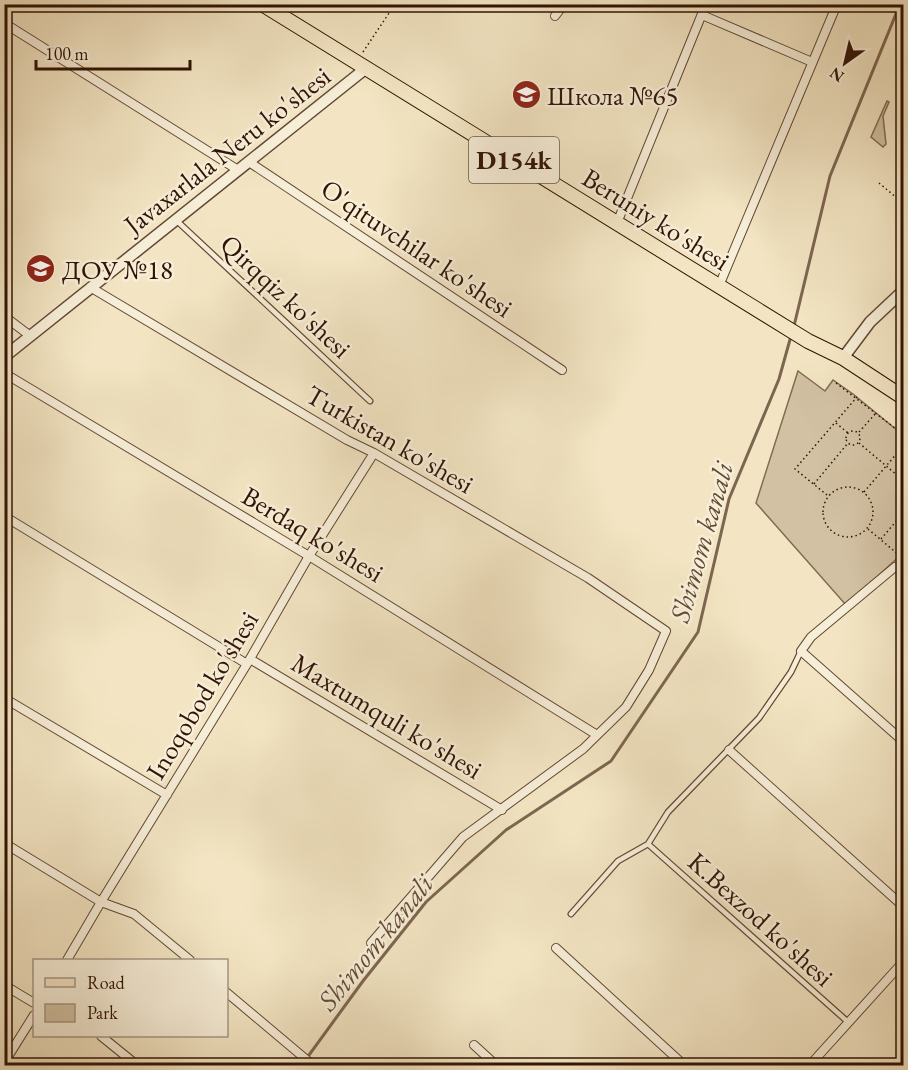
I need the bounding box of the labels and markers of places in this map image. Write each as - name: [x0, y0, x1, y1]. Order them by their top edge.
- place label: Школа №65: [547, 78, 678, 113]
- school or university icon: Школа №65: [510, 79, 542, 111]
- place label: ДОУ №18: [62, 252, 173, 287]
- school or university icon: ДОУ №18: [25, 253, 57, 285]

